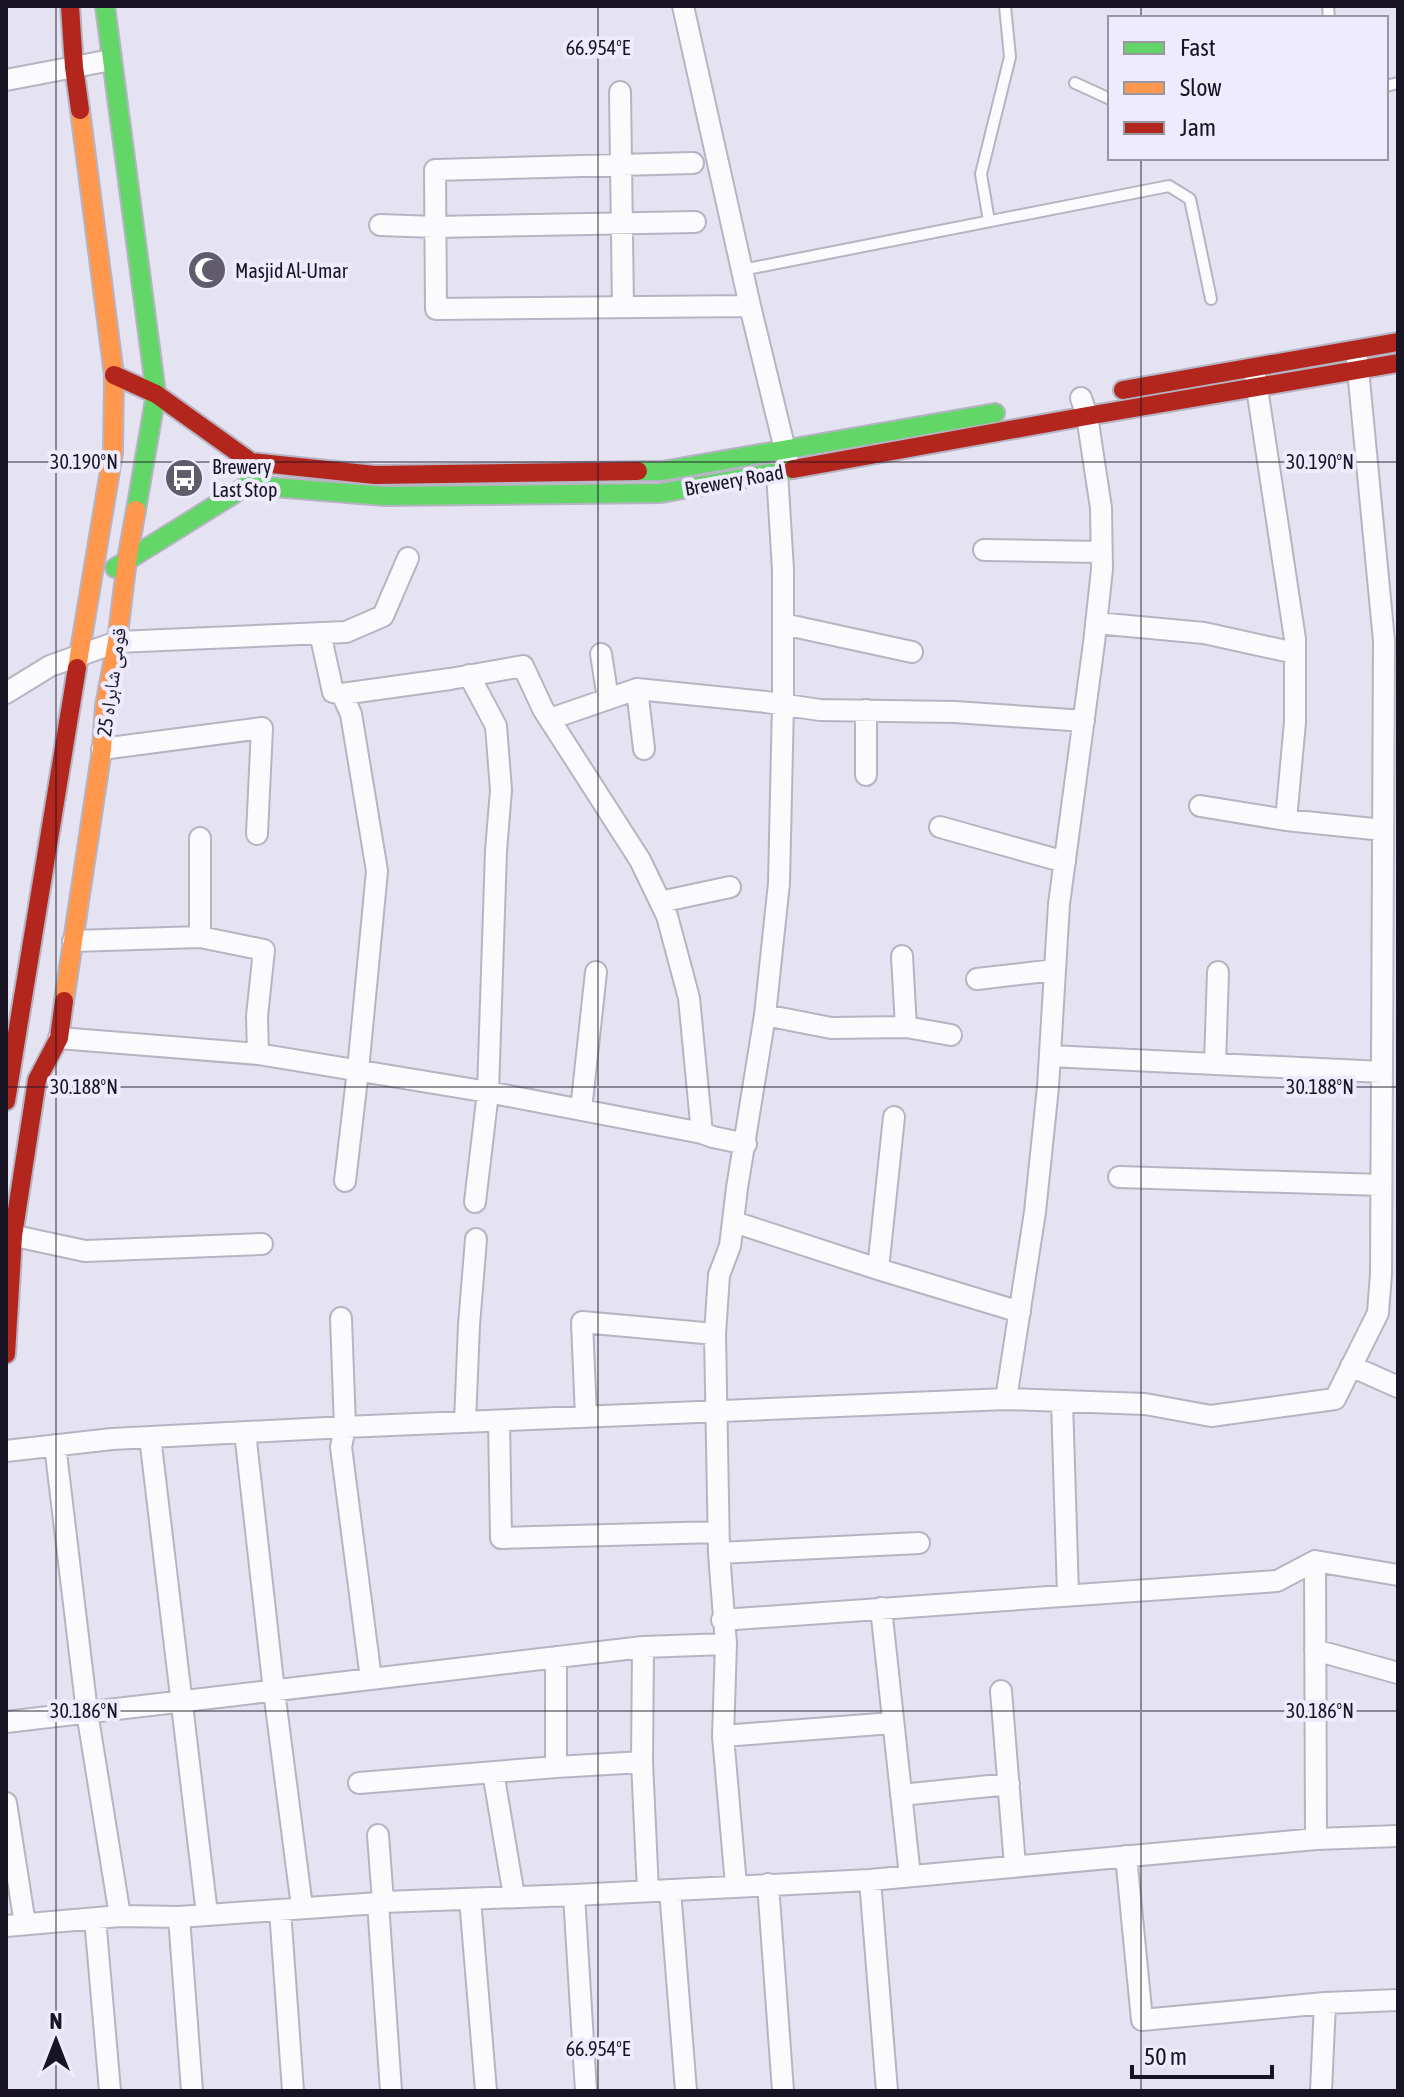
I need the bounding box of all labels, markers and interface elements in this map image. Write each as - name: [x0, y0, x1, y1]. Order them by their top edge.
- legend: [1108, 16, 1388, 160]
- text: Fast: [1180, 34, 1216, 61]
- text: 66.954°E: [566, 36, 631, 59]
- text: Slow: [1180, 74, 1222, 101]
- text: Jam: [1180, 114, 1216, 141]
- mosque icon: Masjid Al-Umar: [186, 249, 228, 291]
- place label: Masjid Al-Umar: [235, 259, 349, 282]
- text: 30.190°N: [50, 450, 118, 473]
- text: 30.190°N: [1286, 450, 1354, 473]
- place label: Brewery Last Stop: [212, 455, 277, 501]
- bus stop icon: Brewery Last Stop: [163, 457, 205, 499]
- street label: Brewery Road: [683, 460, 785, 500]
- street label: قومی شاہراہ 25: [92, 626, 131, 738]
- text: 30.188°N: [50, 1075, 118, 1098]
- text: 30.188°N: [1286, 1075, 1354, 1098]
- text: 30.186°N: [50, 1699, 118, 1722]
- text: 30.186°N: [1286, 1699, 1354, 1722]
- north arrow: [16, 2001, 96, 2081]
- text: N: [50, 2008, 62, 2034]
- scale bar: [1132, 2029, 1272, 2079]
- text: 66.954°E: [566, 2037, 631, 2060]
- text: 50 m: [1144, 2043, 1187, 2070]

